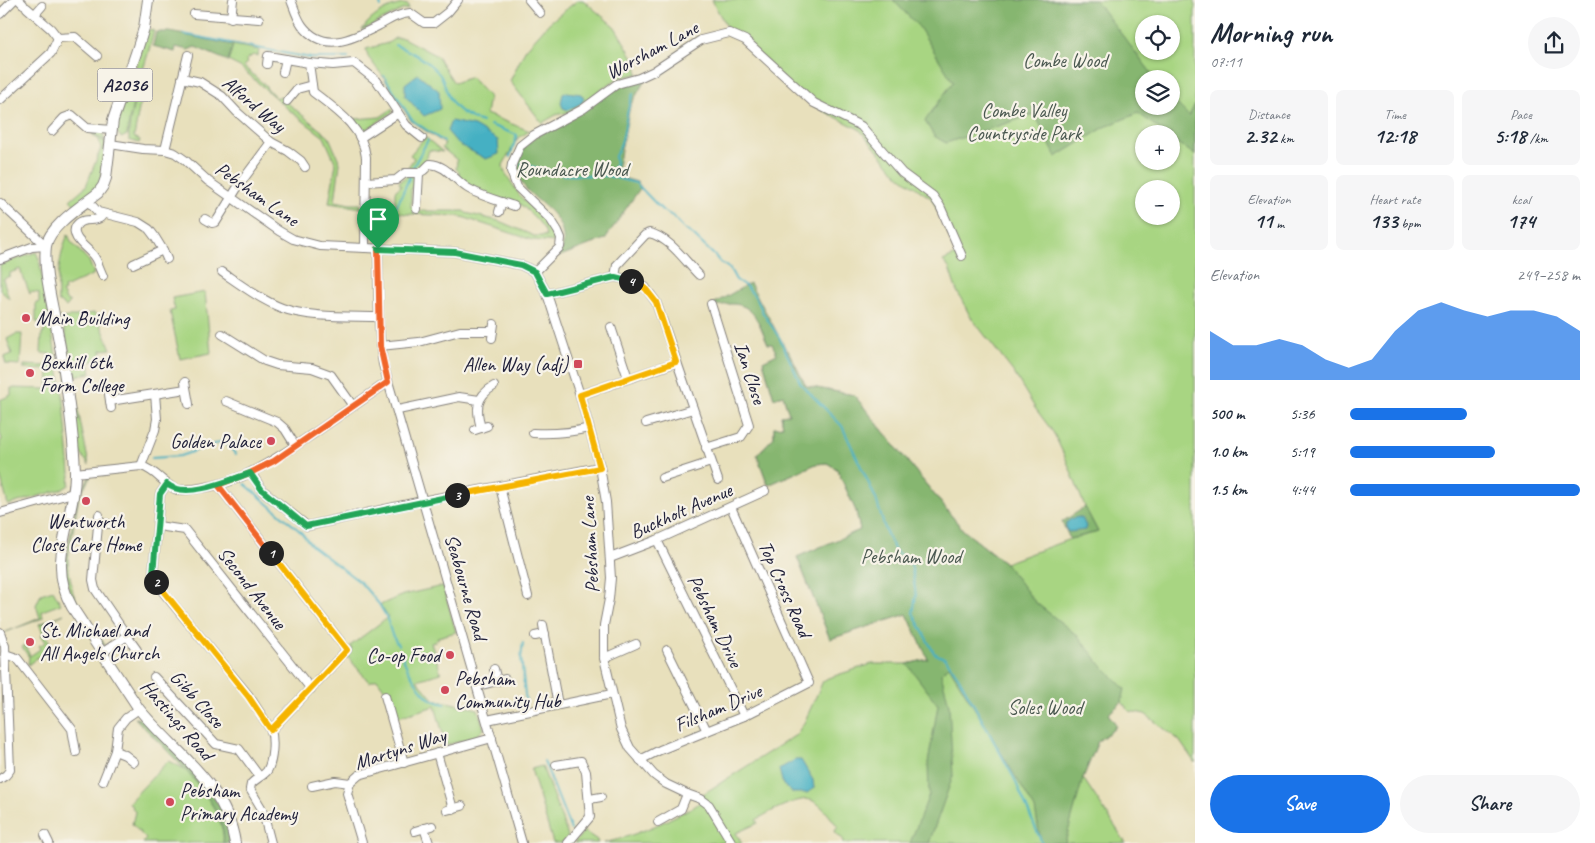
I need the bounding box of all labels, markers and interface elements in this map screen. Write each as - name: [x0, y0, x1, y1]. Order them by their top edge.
- street label: Worsham Lane: [602, 15, 704, 85]
- map controls: [1135, 15, 1180, 225]
- button: locate: [1135, 15, 1180, 60]
- text: Morning run: [1210, 15, 1332, 50]
- button: share: [1528, 17, 1580, 69]
- park label: Combe Wood: [1023, 48, 1110, 73]
- text: 07:11: [1210, 52, 1242, 72]
- road number: A2036: [98, 68, 152, 102]
- street label: Alford Way: [217, 70, 292, 139]
- button: layers: [1135, 70, 1180, 115]
- park label: Combe Valley Countryside Park: [967, 98, 1083, 146]
- text: Distance: [1248, 106, 1290, 123]
- text: Time: [1384, 106, 1406, 123]
- text: Pace: [1510, 106, 1532, 123]
- text: 2.32: [1244, 123, 1277, 149]
- text: 12:18: [1374, 123, 1416, 149]
- text: 5:18: [1494, 123, 1526, 149]
- button: +: [1135, 125, 1180, 170]
- text: km: [1277, 130, 1294, 147]
- text: /km: [1526, 130, 1548, 147]
- street label: Pebsham Lane: [210, 156, 305, 233]
- park label: Roundacre Wood: [516, 157, 631, 182]
- button: −: [1135, 180, 1180, 225]
- text: Elevation: [1247, 191, 1291, 208]
- text: Heart rate: [1369, 191, 1421, 208]
- text: kcal: [1512, 191, 1530, 208]
- pin: [357, 198, 399, 249]
- icon: arrive: [364, 205, 392, 233]
- text: 11: [1254, 208, 1273, 234]
- text: 133: [1370, 208, 1398, 234]
- text: 174: [1507, 208, 1535, 234]
- text: m: [1273, 215, 1284, 232]
- text: bpm: [1398, 215, 1420, 232]
- text: Elevation: [1210, 265, 1259, 285]
- text: 249–258 m: [1517, 265, 1580, 285]
- pin: 4: [618, 268, 644, 294]
- text: 4: [628, 273, 635, 290]
- place label: Main Building: [36, 306, 131, 331]
- marker: Main Building: [20, 312, 32, 324]
- street label: Ian Close: [728, 339, 772, 409]
- place label: Bexhill 6th Form College: [40, 350, 125, 398]
- place label: Allen Way (adj): [463, 352, 569, 377]
- marker: Allen Way (adj): [572, 358, 584, 370]
- marker: Bexhill 6th Form College: [24, 367, 36, 379]
- text: 500 m: [1210, 404, 1244, 424]
- text: 5:36: [1290, 404, 1315, 424]
- place label: Golden Palace: [170, 429, 262, 454]
- marker: Golden Palace: [265, 435, 277, 447]
- text: 1.0 km: [1210, 442, 1247, 462]
- text: 5:19: [1290, 442, 1315, 462]
- street label: Buckholt Avenue: [626, 477, 737, 545]
- text: 1.5 km: [1210, 480, 1247, 500]
- text: 4:44: [1290, 480, 1315, 500]
- pin: 3: [444, 482, 470, 508]
- text: 3: [454, 487, 461, 504]
- marker: Wentworth Close Care Home: [80, 495, 92, 507]
- street label: Pebsham Lane: [575, 495, 605, 594]
- place label: Wentworth Close Care Home: [31, 509, 143, 557]
- street label: Seabourne Road: [439, 531, 494, 646]
- street label: Top Cross Road: [753, 537, 819, 644]
- pin: 1: [258, 540, 284, 566]
- street label: Second Avenue: [212, 542, 293, 635]
- park label: Pebsham Wood: [861, 544, 964, 569]
- text: 1: [268, 545, 275, 562]
- pin: 2: [144, 570, 168, 594]
- street label: Pebsham Drive: [682, 571, 749, 673]
- text: 2: [153, 574, 160, 591]
- place label: St. Michael and All Angels Church: [40, 618, 161, 666]
- marker: St. Michael and All Angels Church: [24, 636, 36, 648]
- place label: Co-op Food: [367, 643, 443, 668]
- marker: Co-op Food: [444, 649, 456, 661]
- street label: Gibb Close: [165, 665, 230, 734]
- place label: Pebsham Community Hub: [455, 666, 562, 714]
- street label: Hastings Road: [135, 674, 221, 768]
- street label: Filsham Drive: [671, 678, 767, 737]
- marker: Pebsham Community Hub: [439, 684, 451, 696]
- park label: Soles Wood: [1008, 695, 1085, 720]
- street label: Martyns Way: [351, 722, 451, 775]
- button: Save: [1210, 775, 1390, 833]
- button: Share: [1400, 775, 1580, 833]
- place label: Pebsham Primary Academy: [180, 778, 298, 826]
- marker: Pebsham Primary Academy: [164, 796, 176, 808]

